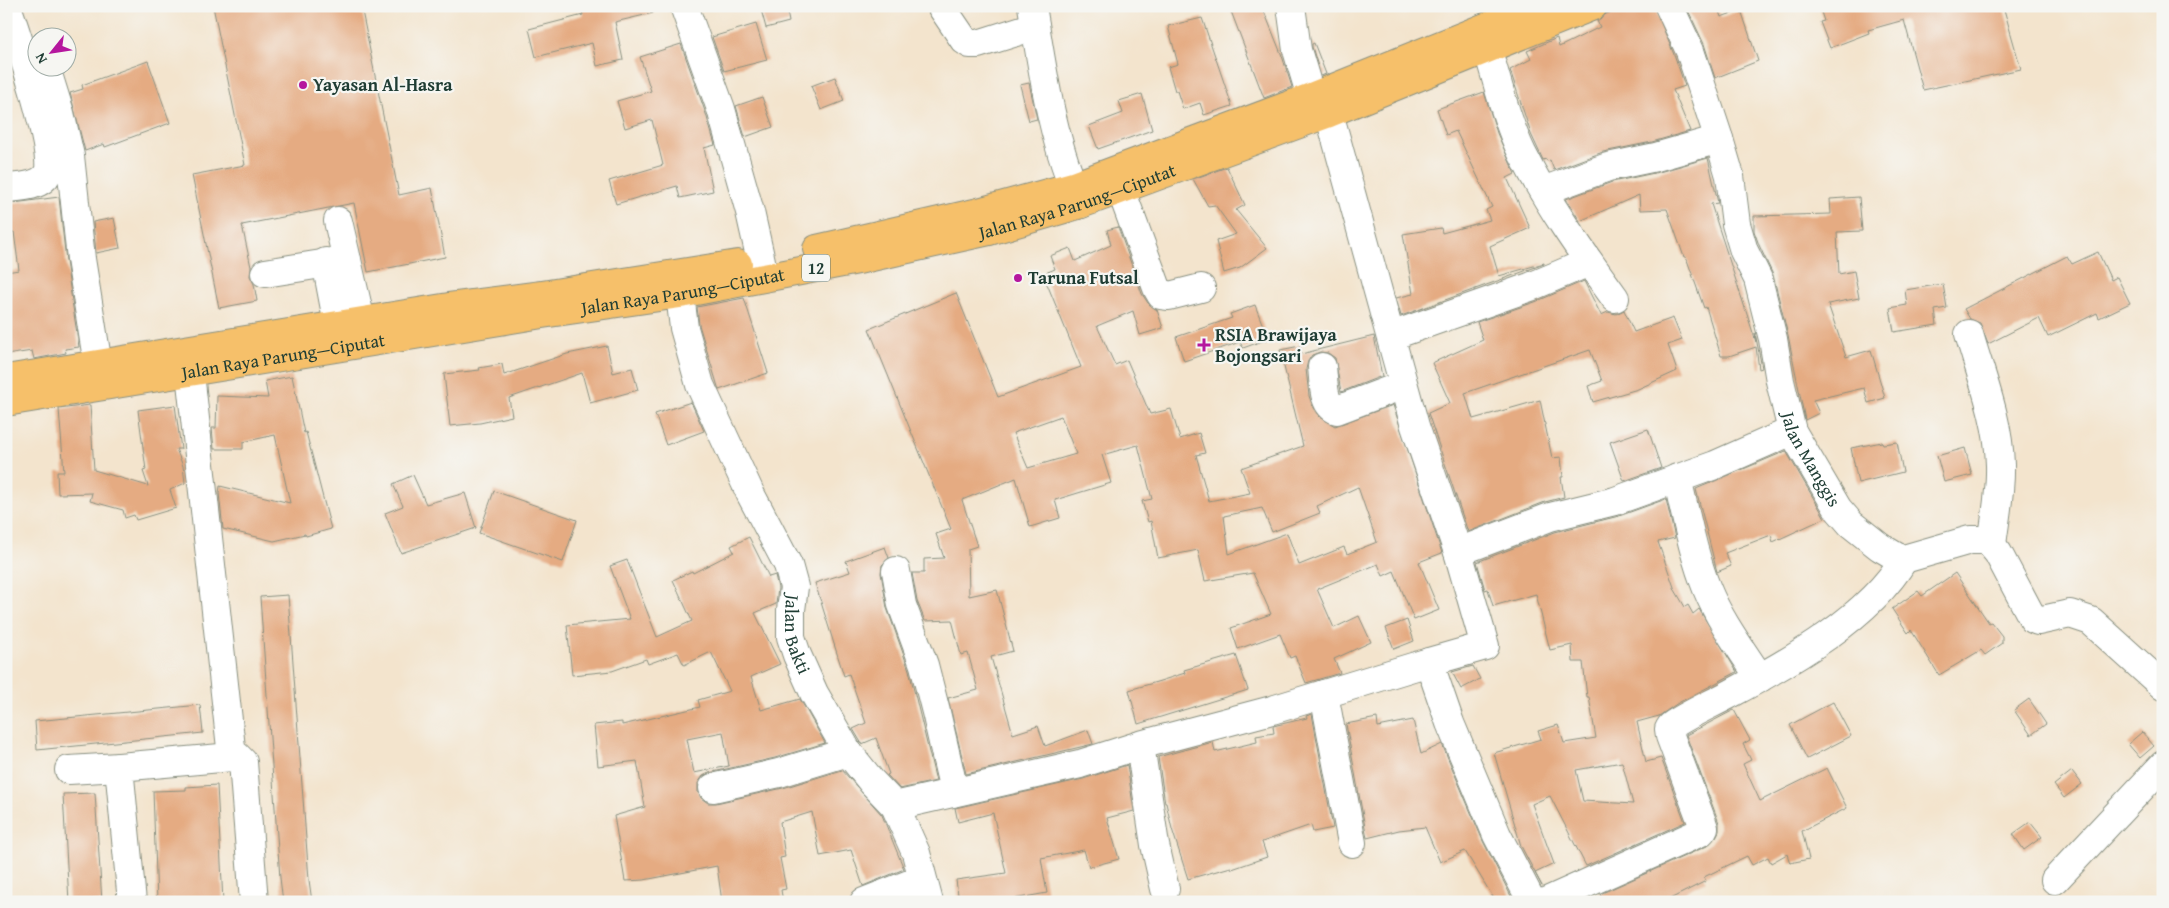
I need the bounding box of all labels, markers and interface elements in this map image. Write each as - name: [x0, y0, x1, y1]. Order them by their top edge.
- north arrow: [28, 28, 78, 78]
- text: N: [29, 49, 52, 68]
- place label: Yayasan Al-Hasra: [313, 71, 453, 98]
- marker: Yayasan Al-Hasra: [297, 79, 309, 91]
- street label: Jalan Raya Parung—Ciputat: [974, 156, 1180, 246]
- road number: 12: [802, 254, 830, 282]
- street label: Jalan Raya Parung—Ciputat: [577, 260, 788, 321]
- place label: Taruna Futsal: [1028, 264, 1139, 291]
- marker: Taruna Futsal: [1012, 272, 1024, 284]
- place label: RSIA Brawijaya Bojongsari: [1215, 321, 1337, 369]
- street label: Jalan Raya Parung—Ciputat: [177, 326, 388, 386]
- marker: RSIA Brawijaya Bojongsari: [1197, 338, 1211, 352]
- street label: Jalan Manggis: [1774, 407, 1848, 512]
- street label: Jalan Bakti: [778, 591, 818, 678]

